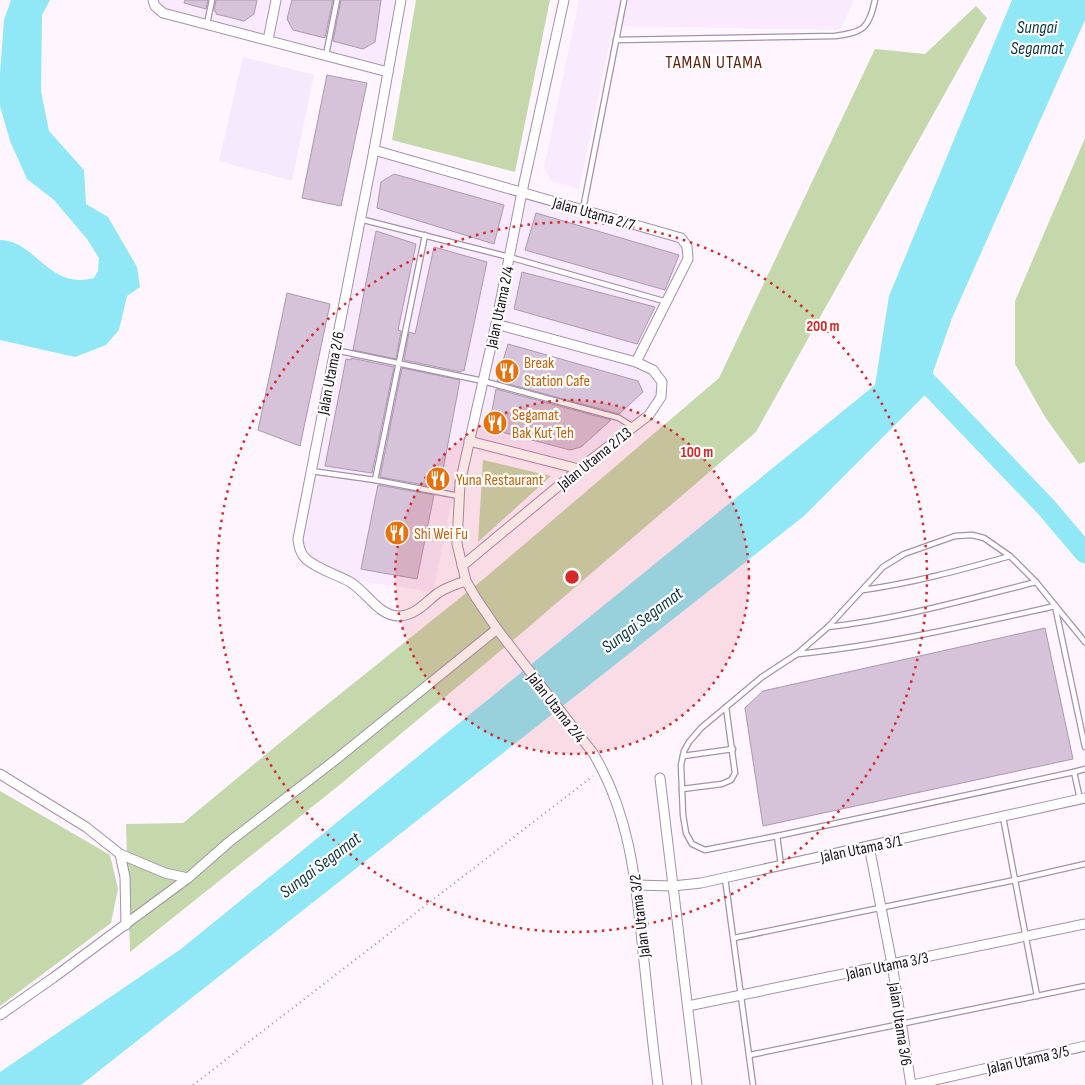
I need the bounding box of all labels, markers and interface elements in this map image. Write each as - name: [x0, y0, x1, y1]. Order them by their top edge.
- water label: Sungai Segamat: [1010, 17, 1064, 59]
- district label: TAMAN UTAMA: [665, 52, 763, 73]
- street label: Jalan Utama 2/7: [549, 193, 637, 235]
- street label: Jalan Utama 2/4: [482, 264, 519, 351]
- text: 200 m: [806, 317, 840, 336]
- street label: Jalan Utama 2/6: [314, 330, 349, 418]
- place label: Break Station Cafe: [524, 354, 590, 391]
- restaurant icon: Break Station Cafe: [494, 358, 520, 384]
- place label: Segamat Bak Kut Teh: [512, 406, 574, 443]
- restaurant icon: Segamat Bak Kut Teh: [482, 410, 508, 436]
- street label: Jalan Utama 2/13: [553, 424, 636, 495]
- text: 100 m: [681, 443, 713, 462]
- restaurant icon: Yuna Restaurant: [425, 466, 451, 492]
- place label: Yuna Restaurant: [456, 471, 544, 490]
- restaurant icon: Shi Wei Fu: [384, 520, 410, 546]
- place label: Shi Wei Fu: [414, 525, 468, 544]
- centre of rings: [563, 568, 581, 586]
- water label: Sungai Segamat: [598, 583, 688, 658]
- street label: Jalan Utama 2/4: [522, 668, 589, 747]
- water label: Sungai Segamat: [276, 828, 366, 903]
- street label: Jalan Utama 3/1: [818, 831, 904, 868]
- street label: Jalan Utama 3/2: [626, 873, 655, 960]
- street label: Jalan Utama 3/3: [843, 948, 930, 985]
- street label: Jalan Utama 3/6: [883, 980, 915, 1067]
- street label: Jalan Utama 3/5: [984, 1042, 1071, 1079]

